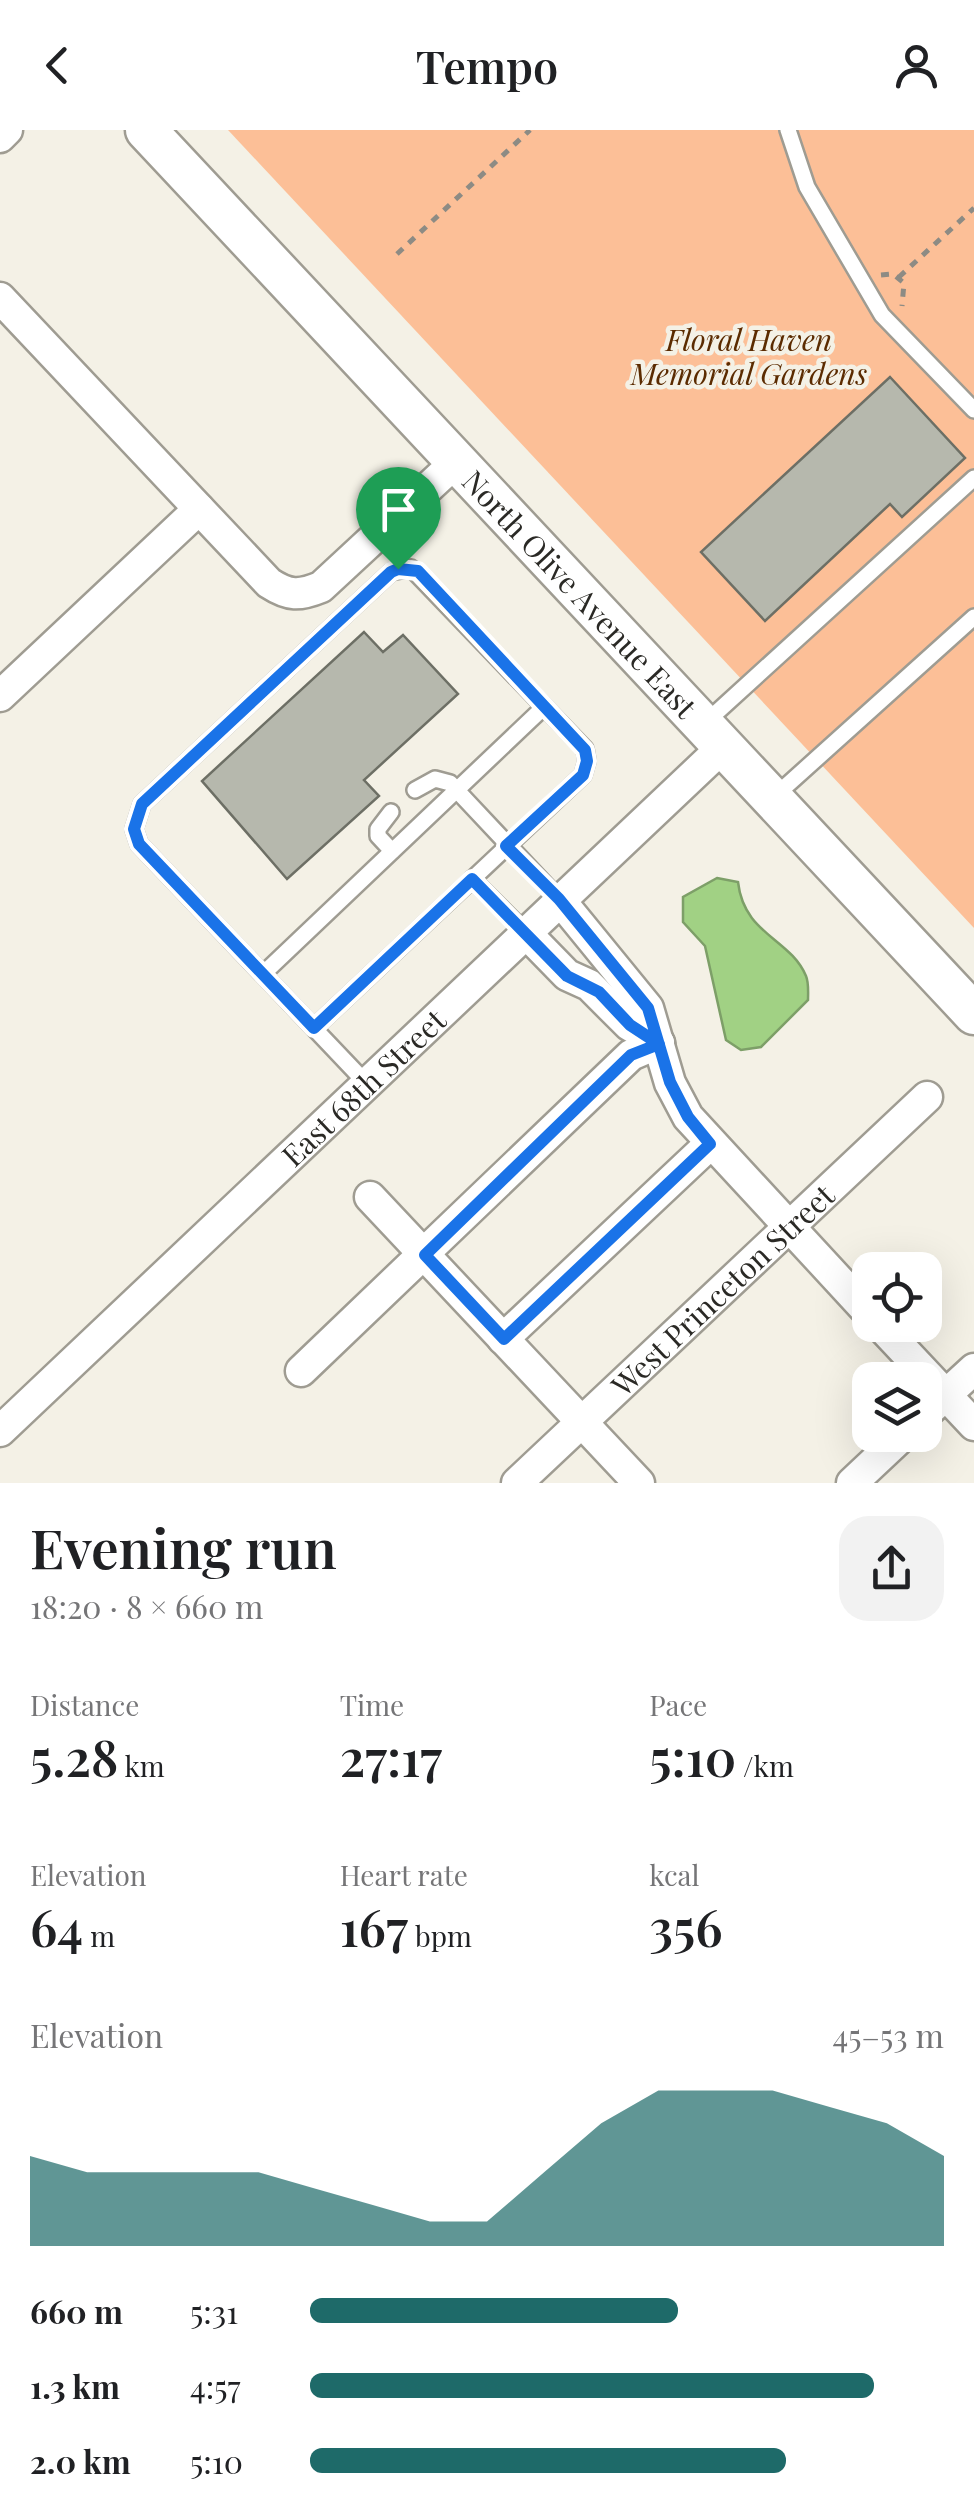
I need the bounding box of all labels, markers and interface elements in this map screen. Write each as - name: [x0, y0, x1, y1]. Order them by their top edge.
- text: Tempo: [416, 35, 558, 95]
- icon: back: [30, 38, 85, 93]
- icon: person: [889, 38, 944, 93]
- park label: Floral Haven Memorial Gardens: [629, 319, 867, 393]
- street label: North Olive Avenue East: [454, 461, 706, 726]
- pin: [356, 467, 441, 570]
- icon: arrive: [371, 482, 426, 537]
- street label: East 68th Street: [273, 1000, 454, 1175]
- street label: West Princeton Street: [602, 1175, 843, 1405]
- map controls: [852, 1252, 942, 1452]
- button: locate: [852, 1252, 942, 1342]
- button: layers: [852, 1362, 942, 1452]
- text: Evening run: [30, 1509, 337, 1583]
- button: share: [839, 1516, 944, 1621]
- text: 18:20 · 8 × 660 m: [30, 1584, 263, 1627]
- text: Distance: [30, 1686, 139, 1723]
- text: Time: [340, 1686, 404, 1723]
- text: Pace: [649, 1686, 707, 1723]
- text: 5.28: [30, 1723, 118, 1790]
- text: 27:17: [340, 1723, 442, 1790]
- text: 5:10: [649, 1723, 736, 1790]
- text: km: [118, 1747, 165, 1784]
- text: /km: [736, 1747, 794, 1784]
- text: Elevation: [30, 1856, 146, 1893]
- text: Heart rate: [340, 1856, 468, 1893]
- text: kcal: [649, 1856, 700, 1893]
- text: 64: [30, 1893, 83, 1960]
- text: 167: [340, 1893, 408, 1960]
- text: 356: [649, 1893, 723, 1960]
- text: m: [83, 1917, 115, 1954]
- text: bpm: [408, 1917, 472, 1954]
- text: Elevation: [30, 2013, 163, 2056]
- text: 45–53 m: [833, 2013, 944, 2056]
- text: 660 m: [30, 2289, 123, 2332]
- text: 5:31: [190, 2289, 238, 2332]
- text: 1.3 km: [30, 2364, 120, 2407]
- text: 4:57: [190, 2364, 241, 2407]
- text: 2.0 km: [30, 2439, 131, 2482]
- text: 5:10: [190, 2439, 243, 2482]

